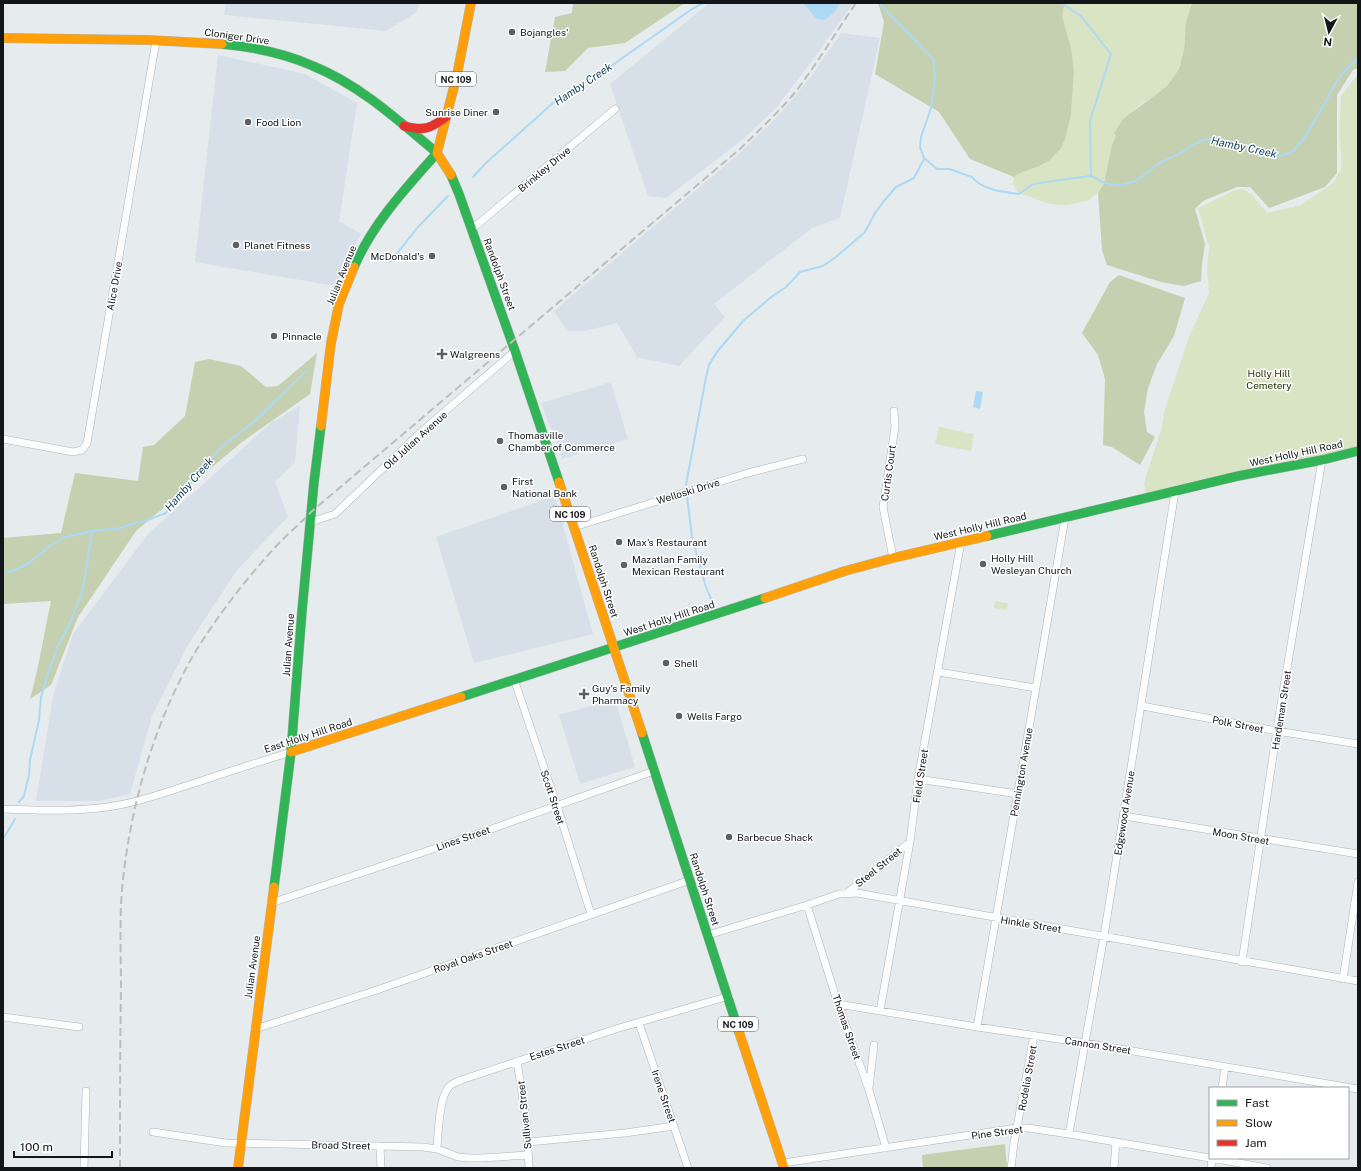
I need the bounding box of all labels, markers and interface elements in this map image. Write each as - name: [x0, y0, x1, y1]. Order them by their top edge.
- north arrow: [1309, 12, 1349, 52]
- street label: Cloniger Drive: [204, 25, 271, 47]
- place label: Bojangles': [520, 26, 568, 38]
- marker: Bojangles': [507, 27, 517, 37]
- text: N: [1323, 35, 1333, 48]
- water label: Hamby Creek: [552, 60, 614, 108]
- road number: NC 109: [436, 72, 476, 86]
- place label: Sunrise Diner: [425, 106, 488, 118]
- marker: Sunrise Diner: [491, 107, 501, 117]
- place label: Food Lion: [256, 116, 301, 128]
- marker: Food Lion: [243, 117, 253, 127]
- water label: Hamby Creek: [1210, 134, 1278, 160]
- street label: Brinkley Drive: [515, 143, 573, 194]
- street label: Randolph Street: [481, 236, 519, 312]
- place label: Planet Fitness: [244, 239, 310, 251]
- marker: Planet Fitness: [231, 240, 241, 250]
- street label: Julian Avenue: [324, 243, 359, 307]
- place label: McDonald's: [371, 250, 424, 262]
- marker: McDonald's: [427, 251, 437, 261]
- street label: Alice Drive: [104, 260, 124, 312]
- place label: Pinnacle: [282, 330, 322, 342]
- marker: Pinnacle: [269, 331, 279, 341]
- place label: Walgreens: [450, 348, 500, 360]
- marker: Walgreens: [437, 349, 447, 359]
- park label: Holly Hill Cemetery: [1246, 367, 1292, 391]
- street label: Old Julian Avenue: [381, 408, 450, 472]
- place label: Thomasville Chamber of Commerce: [508, 429, 615, 453]
- marker: Thomasville Chamber of Commerce: [495, 436, 505, 446]
- street label: West Holly Hill Road: [1248, 437, 1344, 469]
- street label: Curtis Court: [878, 444, 898, 502]
- water label: Hamby Creek: [163, 455, 216, 513]
- place label: First National Bank: [512, 475, 578, 499]
- street label: Welloski Drive: [655, 476, 721, 506]
- marker: First National Bank: [499, 482, 509, 492]
- road number: NC 109: [550, 507, 590, 521]
- street label: West Holly Hill Road: [932, 509, 1028, 543]
- place label: Max's Restaurant: [627, 536, 707, 548]
- marker: Max's Restaurant: [614, 537, 624, 547]
- street label: Randolph Street: [587, 543, 621, 619]
- place label: Holly Hill Wesleyan Church: [991, 552, 1072, 576]
- place label: Mazatlan Family Mexican Restaurant: [632, 553, 725, 577]
- marker: Holly Hill Wesleyan Church: [978, 559, 988, 569]
- marker: Mazatlan Family Mexican Restaurant: [619, 560, 629, 570]
- street label: West Holly Hill Road: [622, 598, 716, 638]
- street label: Julian Avenue: [280, 613, 296, 677]
- place label: Shell: [674, 657, 698, 669]
- marker: Shell: [661, 658, 671, 668]
- street label: Hardeman Street: [1269, 669, 1293, 751]
- place label: Guy's Family Pharmacy: [592, 682, 651, 706]
- marker: Guy's Family Pharmacy: [579, 689, 589, 699]
- place label: Wells Fargo: [687, 710, 742, 722]
- marker: Wells Fargo: [674, 711, 684, 721]
- street label: Polk Street: [1211, 713, 1265, 735]
- street label: East Holly Hill Road: [262, 715, 354, 755]
- street label: Pennington Avenue: [1007, 726, 1035, 817]
- street label: Field Street: [910, 748, 930, 804]
- street label: Scott Street: [539, 768, 567, 826]
- street label: Edgewood Avenue: [1111, 770, 1137, 856]
- street label: Lines Street: [434, 823, 492, 853]
- street label: Moon Street: [1212, 825, 1270, 847]
- place label: Barbecue Shack: [737, 831, 813, 843]
- marker: Barbecue Shack: [724, 832, 734, 842]
- street label: Steel Street: [852, 845, 904, 889]
- street label: Randolph Street: [688, 851, 722, 927]
- street label: Hinkle Street: [1000, 913, 1062, 935]
- street label: Julian Avenue: [242, 935, 262, 999]
- street label: Royal Oaks Street: [432, 937, 514, 975]
- street label: Thomas Street: [830, 993, 864, 1061]
- road number: NC 109: [718, 1017, 758, 1031]
- street label: Estes Street: [528, 1033, 586, 1063]
- street label: Cannon Street: [1064, 1034, 1132, 1056]
- street label: Rodelia Street: [1015, 1044, 1039, 1112]
- street label: Irene Street: [649, 1068, 679, 1124]
- street label: Sullivan Street: [514, 1080, 534, 1150]
- legend: [1209, 1087, 1349, 1159]
- text: Fast: [1245, 1096, 1270, 1110]
- text: Slow: [1245, 1116, 1273, 1130]
- street label: Pine Street: [970, 1122, 1024, 1142]
- scale bar: [14, 1133, 112, 1159]
- text: Jam: [1245, 1136, 1267, 1150]
- street label: Broad Street: [311, 1138, 371, 1152]
- text: 100 m: [20, 1140, 53, 1154]

